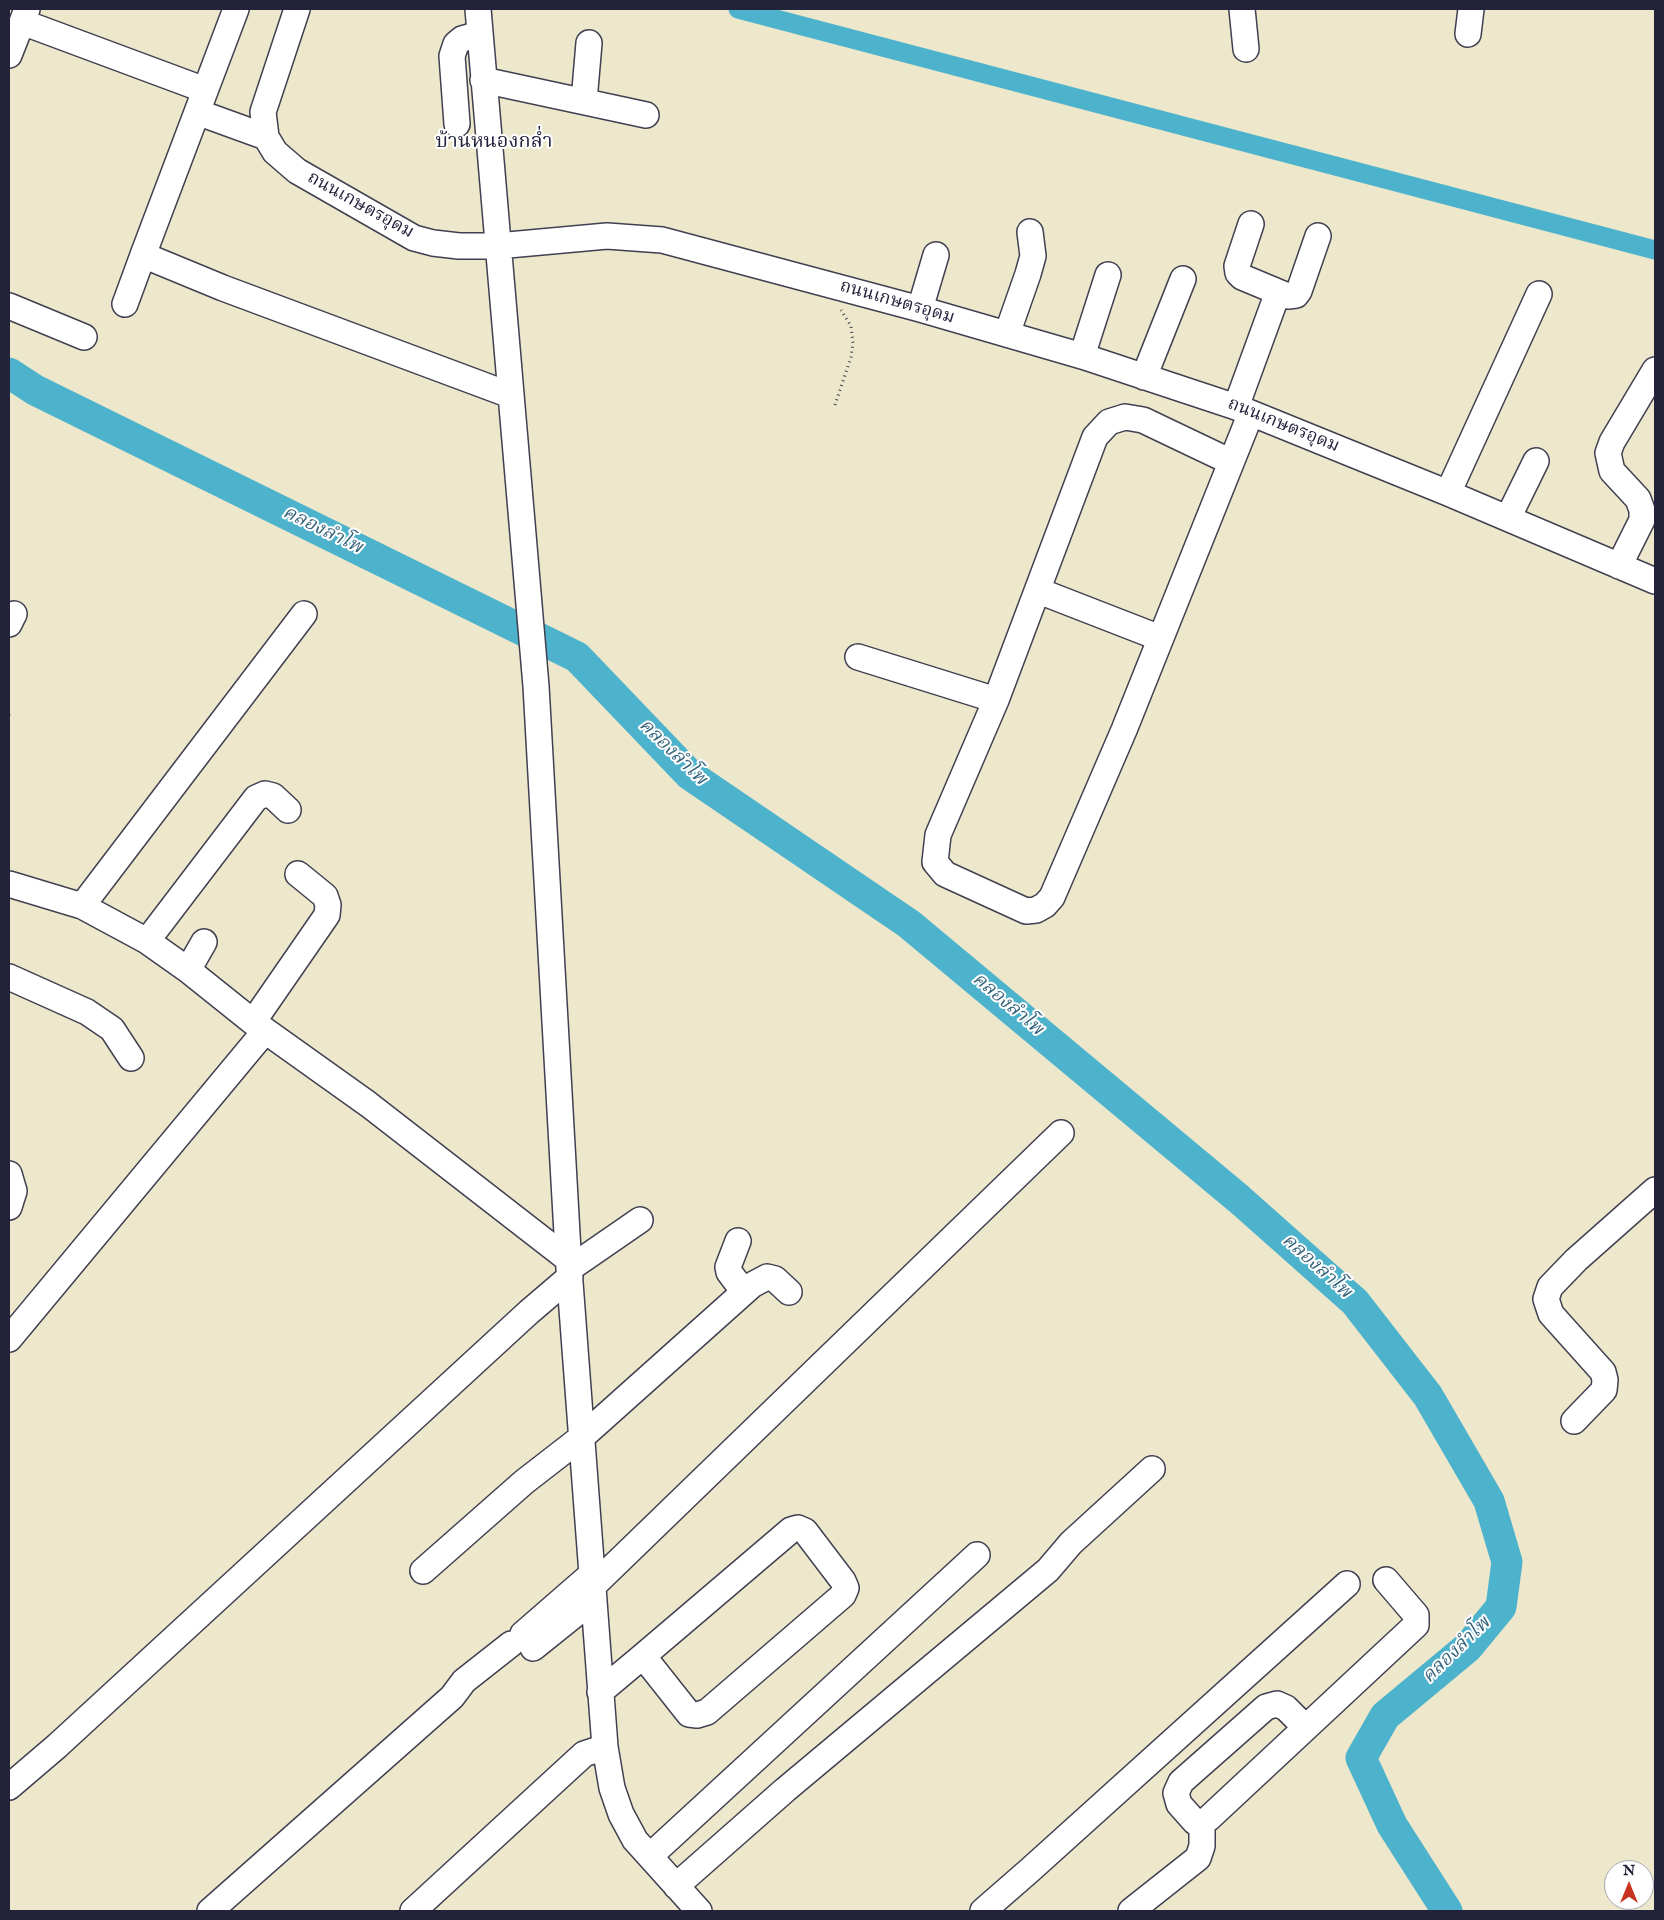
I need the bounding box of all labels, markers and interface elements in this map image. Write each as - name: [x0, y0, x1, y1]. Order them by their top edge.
- district label: บ้านหนองกล่ำ: [436, 131, 552, 155]
- street label: ถนนเกษตรอุดม: [303, 168, 417, 244]
- street label: ถนนเกษตรอุดม: [837, 276, 957, 330]
- street label: ถนนเกษตรอุดม: [1224, 394, 1342, 458]
- water label: คลองลำโพ: [279, 502, 365, 560]
- water label: คลองลำโพ: [633, 715, 711, 791]
- water label: คลองลำโพ: [967, 969, 1047, 1041]
- water label: คลองลำโพ: [1277, 1230, 1355, 1304]
- water label: คลองลำโพ: [1418, 1613, 1496, 1689]
- north arrow: [1604, 1860, 1654, 1910]
- text: N: [1623, 1862, 1635, 1880]

